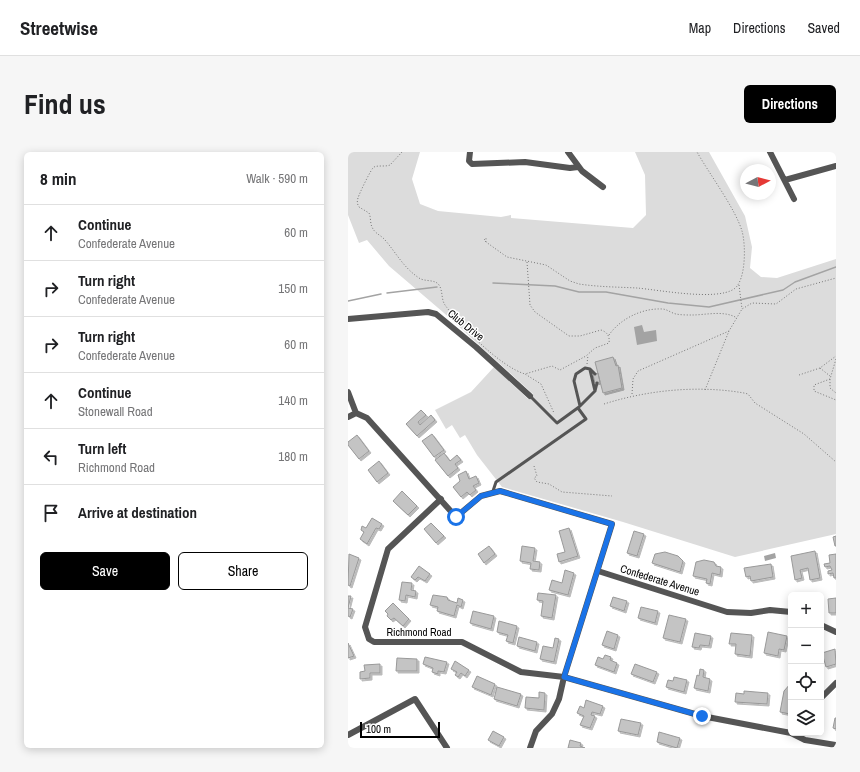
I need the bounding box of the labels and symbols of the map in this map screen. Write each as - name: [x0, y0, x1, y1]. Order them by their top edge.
- north arrow: [740, 164, 776, 200]
- street label: Club Drive: [445, 306, 487, 344]
- route start: [447, 508, 465, 526]
- street label: Confederate Avenue: [619, 561, 701, 599]
- street label: Richmond Road: [386, 625, 452, 639]
- route end: [693, 707, 711, 725]
- scale bar: [360, 720, 440, 739]

